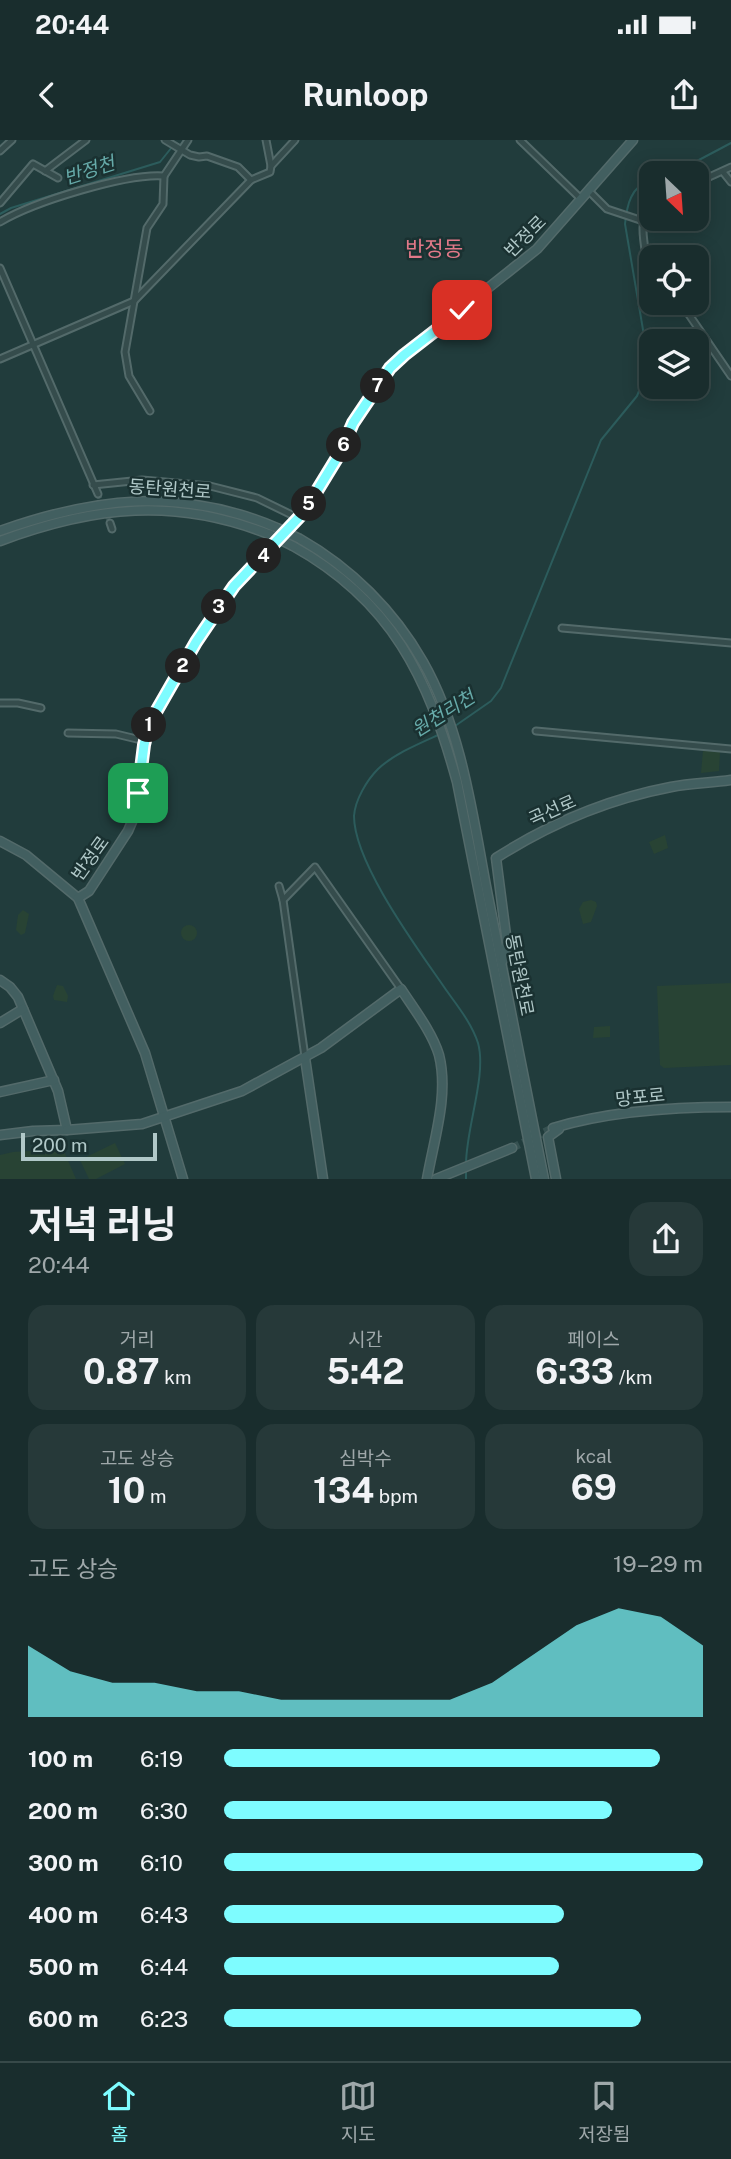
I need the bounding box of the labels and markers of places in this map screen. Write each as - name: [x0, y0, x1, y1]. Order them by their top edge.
- pin: [432, 280, 492, 340]
- pin: 7: [360, 369, 396, 404]
- pin: 6: [326, 428, 362, 462]
- pin: 5: [292, 486, 326, 522]
- pin: 4: [246, 538, 282, 574]
- pin: 3: [202, 589, 236, 624]
- pin: 2: [166, 648, 200, 684]
- pin: 1: [132, 708, 166, 742]
- pin: [108, 763, 168, 823]

